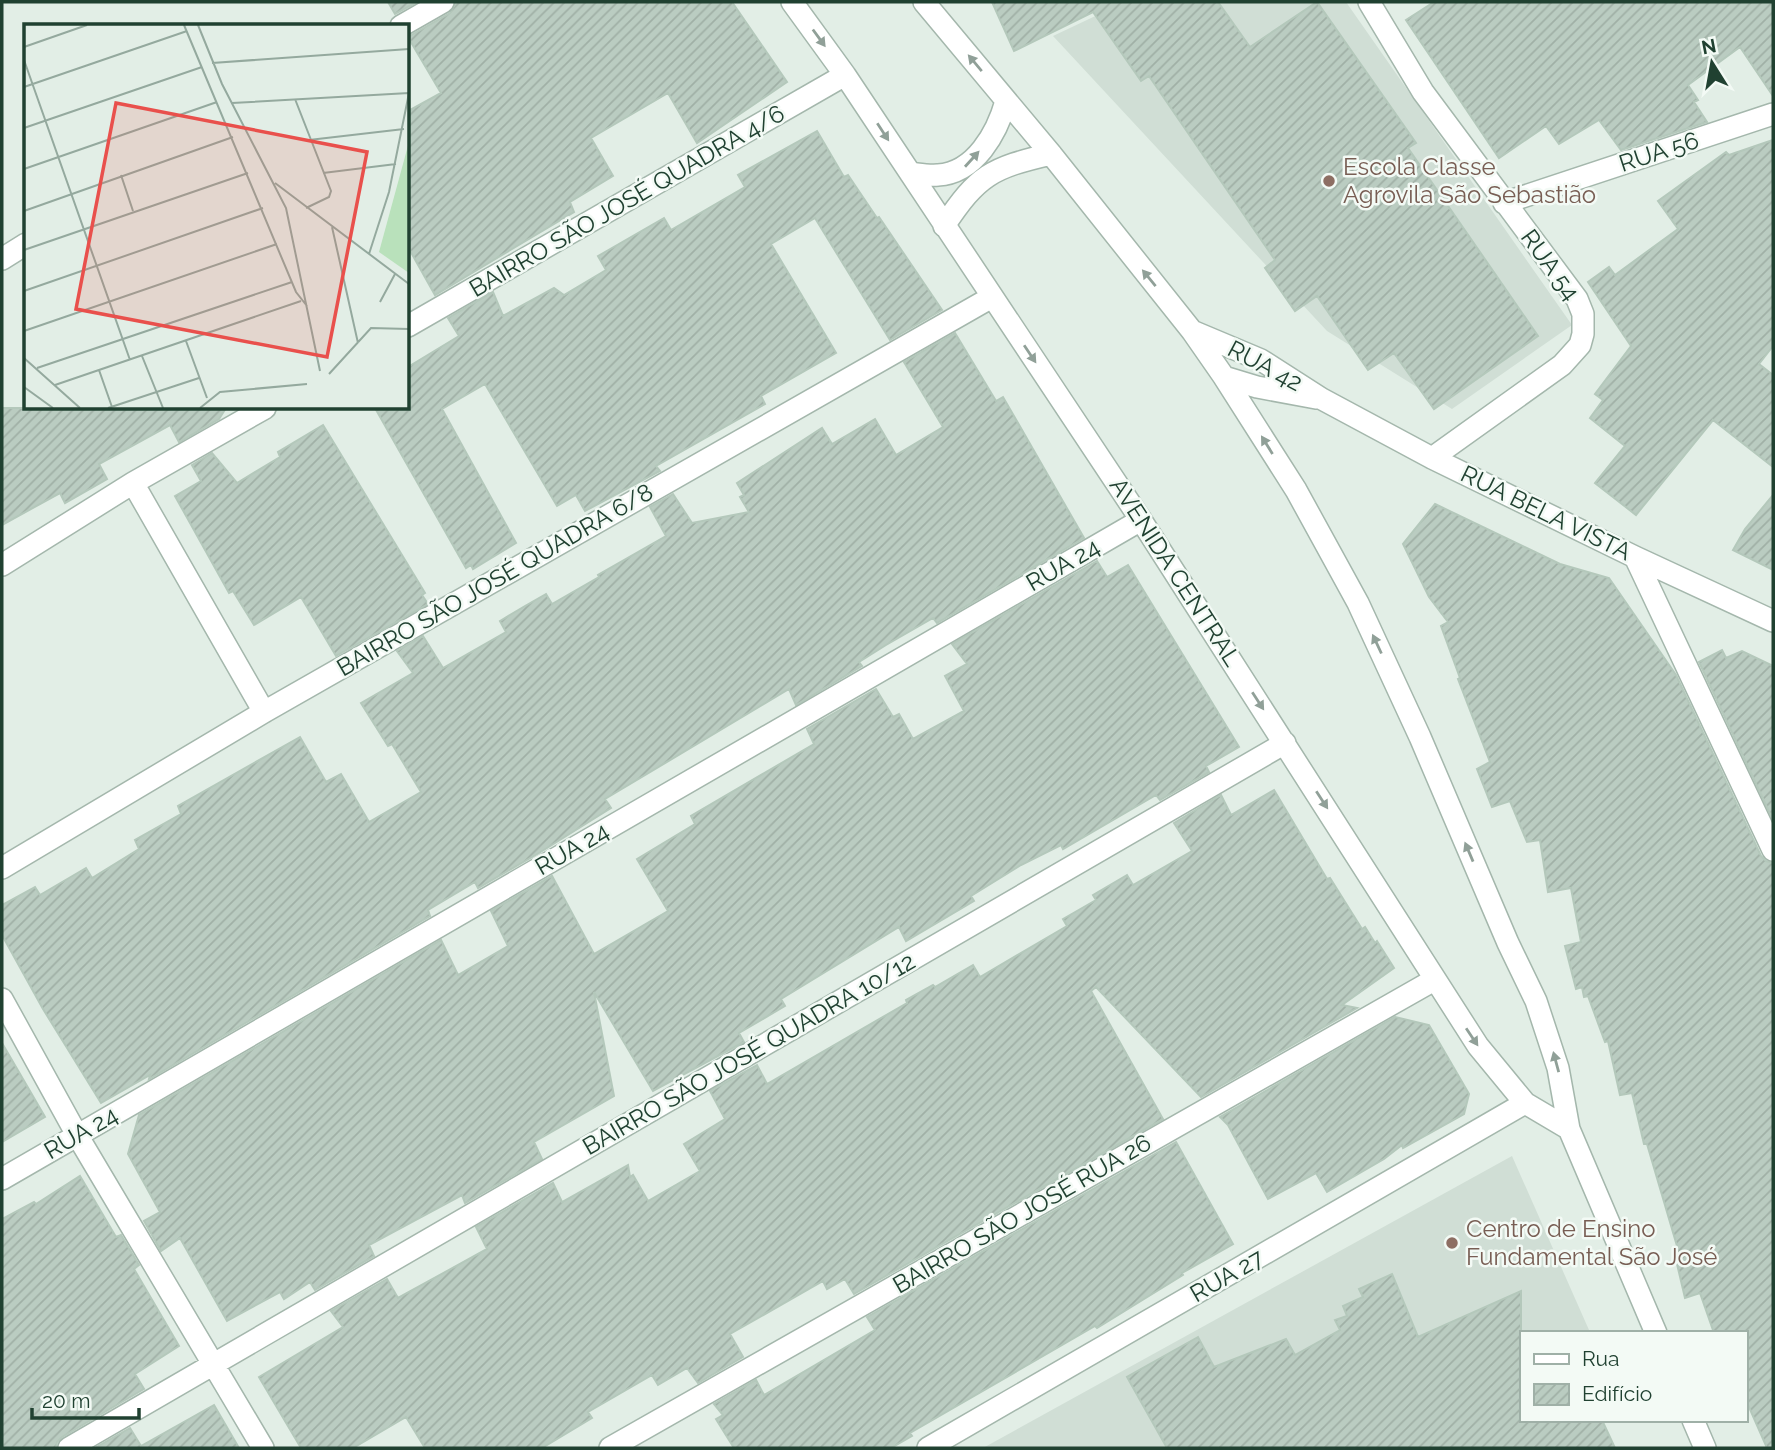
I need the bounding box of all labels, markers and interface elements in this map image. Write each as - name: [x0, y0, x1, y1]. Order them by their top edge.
- inset map: [24, 24, 410, 410]
- north arrow: [1677, 28, 1747, 98]
- one-way arrow: [811, 29, 826, 47]
- text: N: [1700, 34, 1718, 58]
- one-way arrow: [967, 54, 983, 72]
- street label: BAIRRO SÃO JOSÉ QUADRA 4/6: [464, 98, 789, 303]
- one-way arrow: [876, 123, 890, 141]
- street label: RUA 56: [1615, 125, 1702, 178]
- one-way arrow: [964, 151, 980, 168]
- place label: Escola Classe Agrovila São Sebastião: [1343, 152, 1596, 209]
- marker: Escola Classe Agrovila São Sebastião: [1321, 173, 1337, 189]
- street label: RUA 54: [1515, 223, 1586, 306]
- one-way arrow: [1142, 269, 1157, 286]
- street label: RUA 42: [1223, 334, 1307, 397]
- one-way arrow: [1023, 345, 1037, 363]
- one-way arrow: [1261, 435, 1274, 454]
- street label: RUA BELA VISTA: [1456, 459, 1636, 566]
- street label: AVENIDA CENTRAL: [1104, 472, 1247, 671]
- street label: BAIRRO SÃO JOSÉ QUADRA 6/8: [331, 477, 658, 682]
- street label: RUA 24: [1021, 532, 1105, 597]
- one-way arrow: [1371, 634, 1383, 654]
- one-way arrow: [1252, 691, 1265, 710]
- one-way arrow: [1315, 791, 1328, 810]
- street label: RUA 24: [530, 816, 614, 881]
- one-way arrow: [1463, 841, 1474, 862]
- street label: BAIRRO SÃO JOSÉ QUADRA 10/12: [577, 946, 920, 1161]
- one-way arrow: [1465, 1028, 1479, 1046]
- one-way arrow: [1550, 1050, 1561, 1072]
- street label: RUA 24: [39, 1100, 123, 1165]
- street label: BAIRRO SÃO JOSÉ RUA 26: [888, 1128, 1156, 1299]
- place label: Centro de Ensino Fundamental São José: [1466, 1214, 1717, 1271]
- marker: Centro de Ensino Fundamental São José: [1444, 1235, 1460, 1251]
- street label: RUA 27: [1185, 1243, 1269, 1308]
- legend: [1520, 1331, 1747, 1422]
- text: Rua: [1582, 1346, 1619, 1371]
- scale bar: [32, 1376, 138, 1420]
- text: Edifício: [1582, 1381, 1652, 1406]
- text: 20 m: [42, 1388, 90, 1413]

